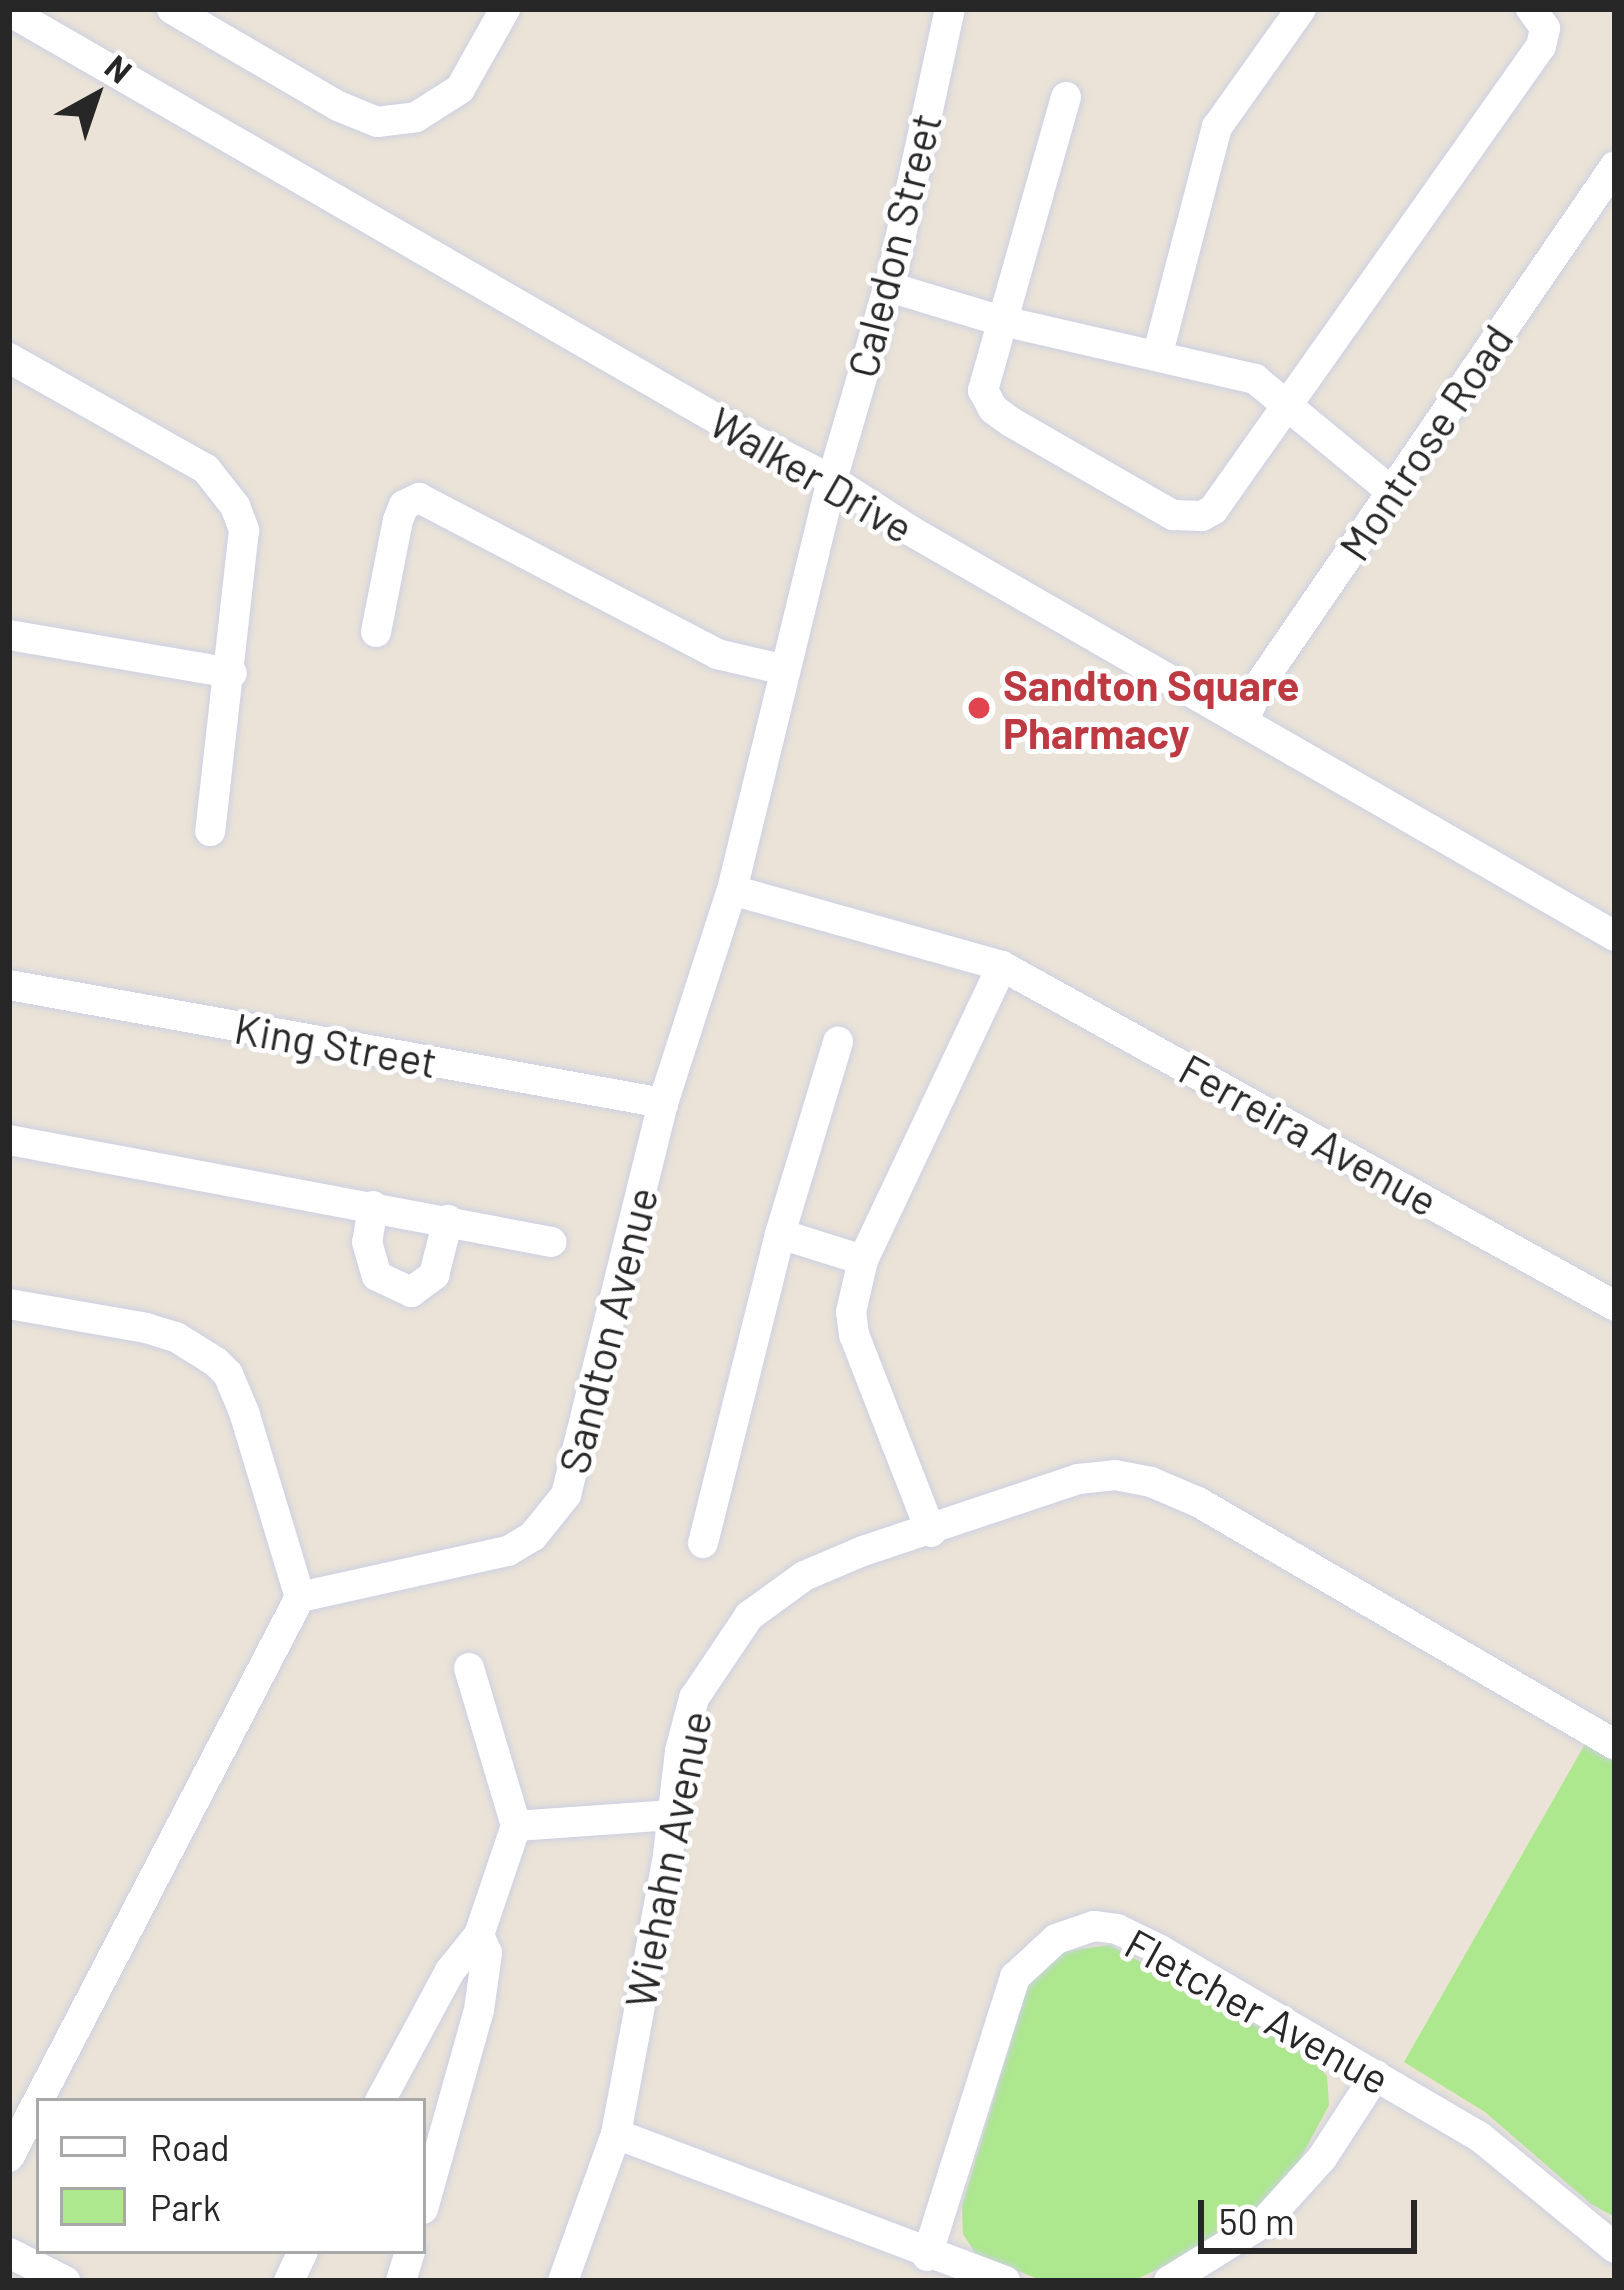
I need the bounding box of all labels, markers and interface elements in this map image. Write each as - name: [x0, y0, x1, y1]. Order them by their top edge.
- north arrow: [36, 36, 156, 156]
- text: N: [98, 46, 140, 91]
- street label: Caledon Street: [836, 108, 950, 382]
- street label: Montrose Road: [1328, 315, 1522, 569]
- street label: Walker Drive: [702, 396, 922, 552]
- place label: Sandton Square Pharmacy: [1003, 659, 1299, 758]
- marker: Sandton Square Pharmacy: [966, 695, 992, 721]
- street label: King Street: [231, 1001, 441, 1087]
- street label: Ferreira Avenue: [1171, 1042, 1447, 1226]
- street label: Sandton Avenue: [547, 1182, 667, 1478]
- street label: Wiehahn Avenue: [614, 1706, 720, 2012]
- street label: Fletcher Avenue: [1117, 1917, 1399, 2103]
- legend: [36, 2098, 426, 2254]
- text: Road: [150, 2125, 230, 2168]
- scale bar: [1204, 2176, 1423, 2250]
- text: Park: [150, 2185, 221, 2228]
- text: 50 m: [1219, 2199, 1295, 2242]

